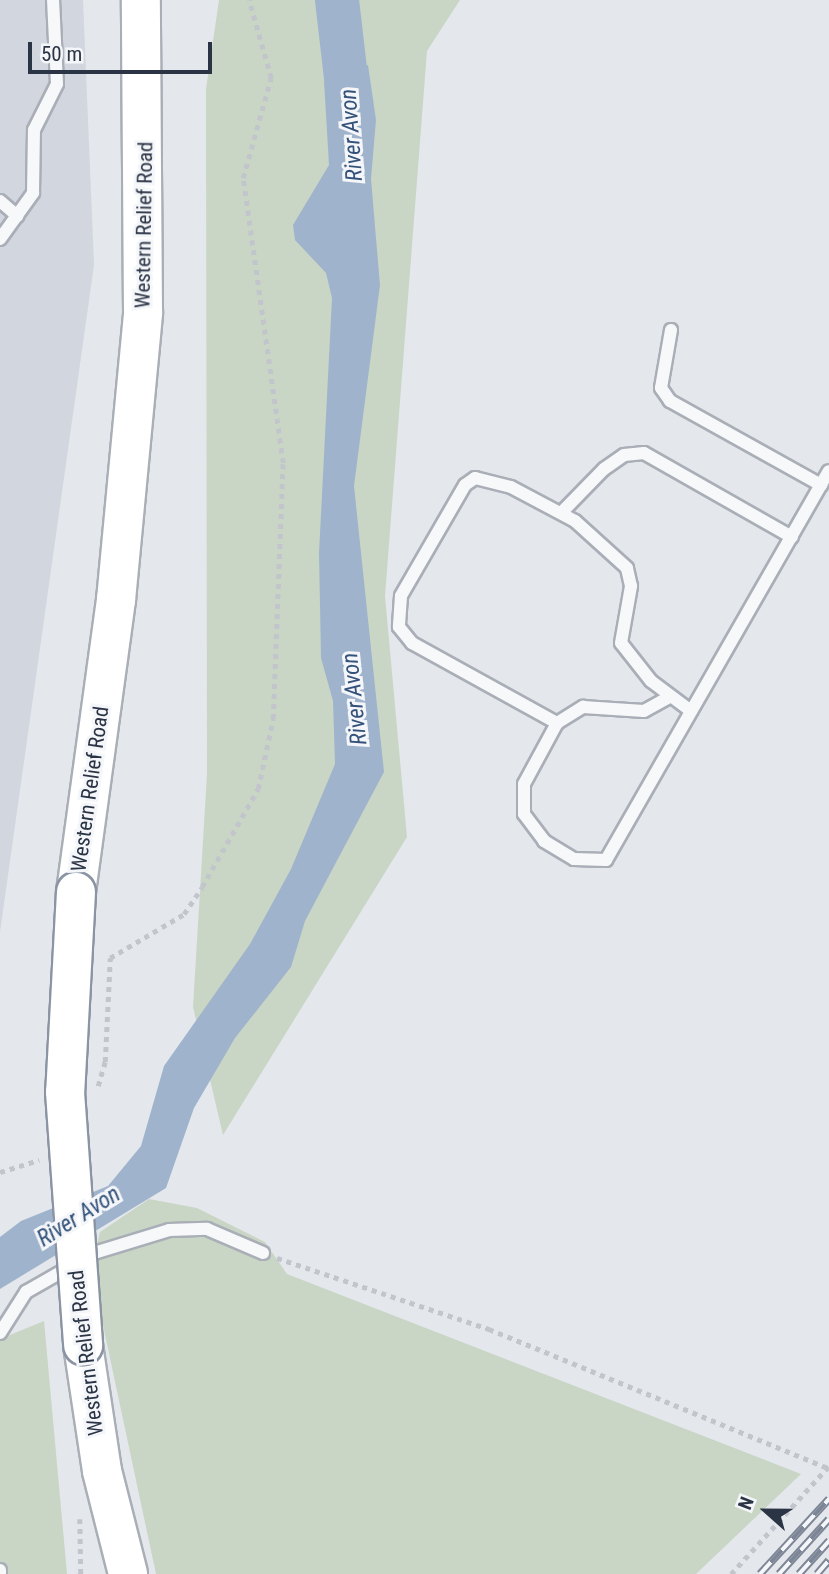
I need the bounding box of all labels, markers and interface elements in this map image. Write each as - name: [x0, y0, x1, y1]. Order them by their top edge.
- scale bar: [32, 28, 215, 72]
- text: 50 m: [41, 42, 82, 66]
- water label: River Avon: [335, 88, 369, 182]
- street label: Western Relief Road: [130, 141, 158, 309]
- water label: River Avon: [336, 652, 374, 746]
- street label: Western Relief Road: [66, 705, 114, 873]
- water label: River Avon: [32, 1181, 126, 1253]
- street label: Western Relief Road: [63, 1269, 109, 1437]
- north arrow: [731, 1476, 801, 1546]
- text: N: [733, 1494, 759, 1513]

